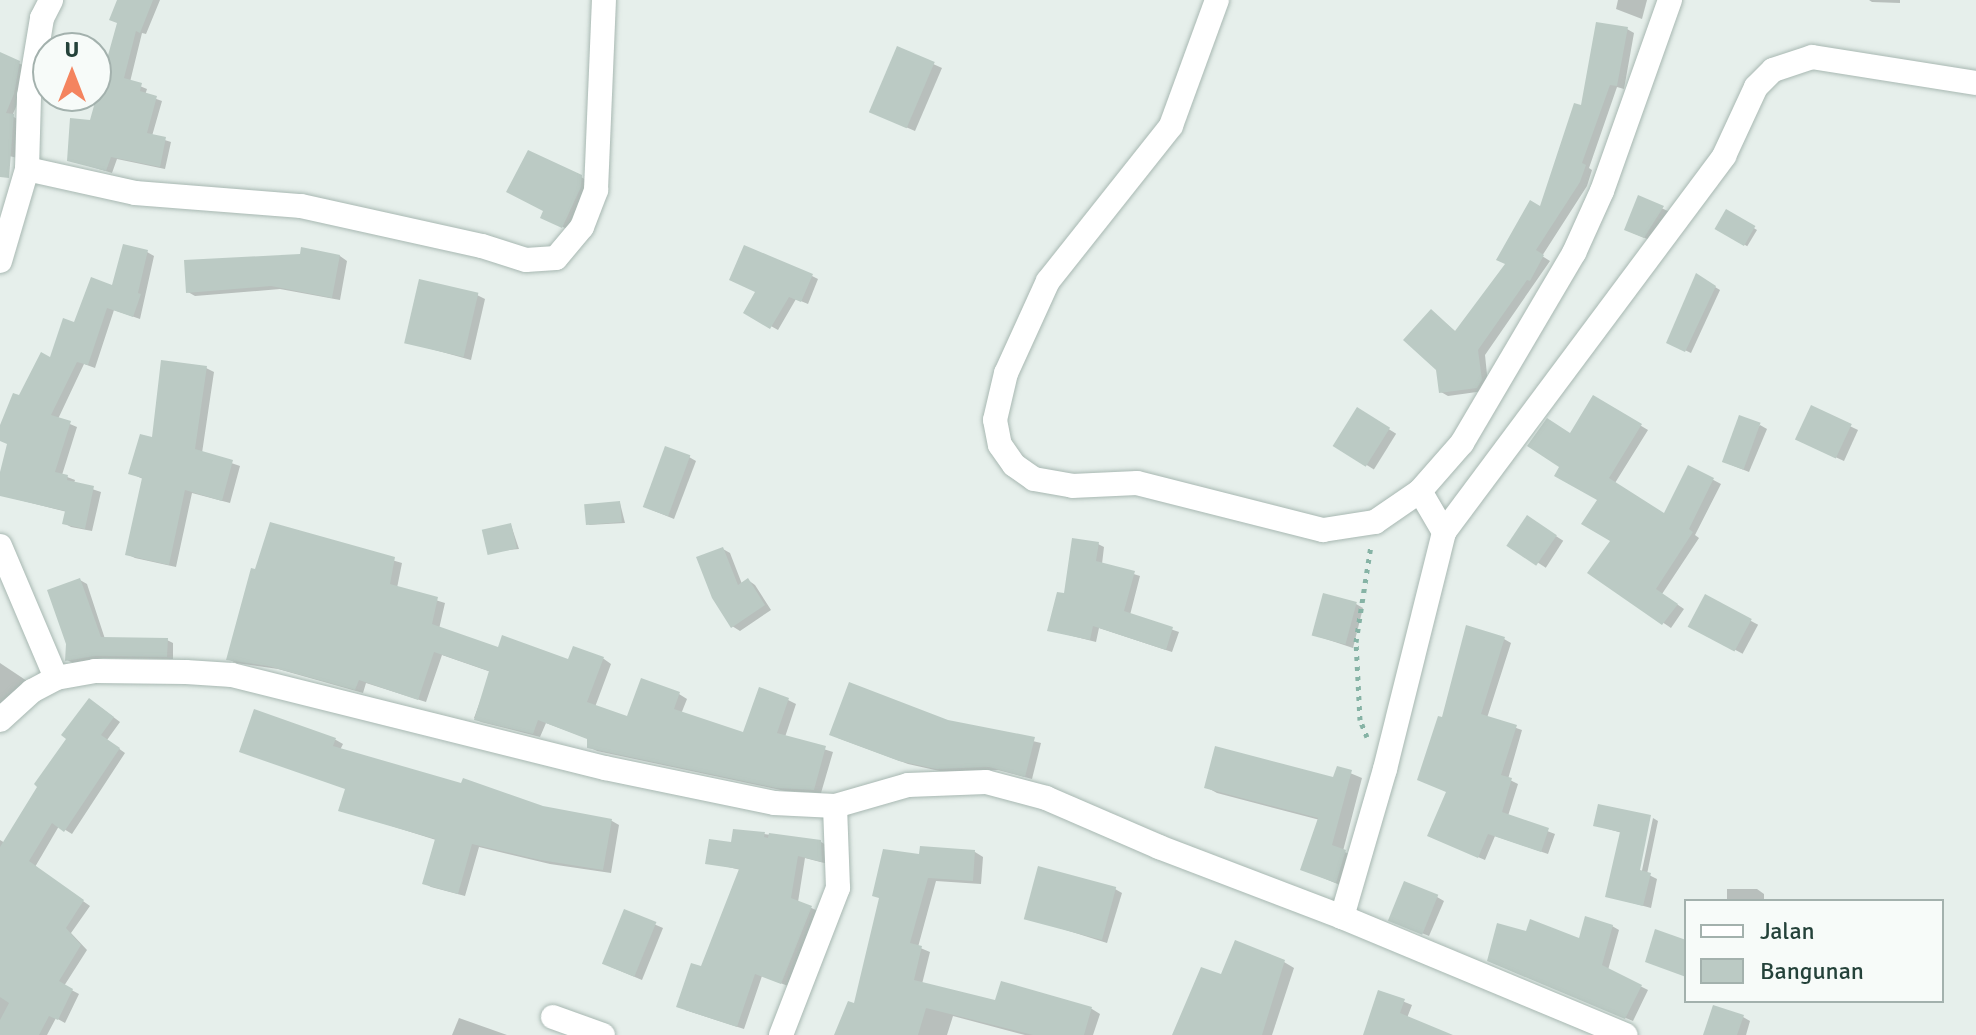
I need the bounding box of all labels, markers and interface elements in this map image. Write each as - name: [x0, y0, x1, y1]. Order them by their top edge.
- north arrow: [32, 32, 112, 112]
- text: U: [65, 36, 79, 63]
- legend: [1684, 899, 1944, 1003]
- text: Jalan: [1760, 916, 1815, 946]
- text: Bangunan: [1760, 956, 1864, 986]

